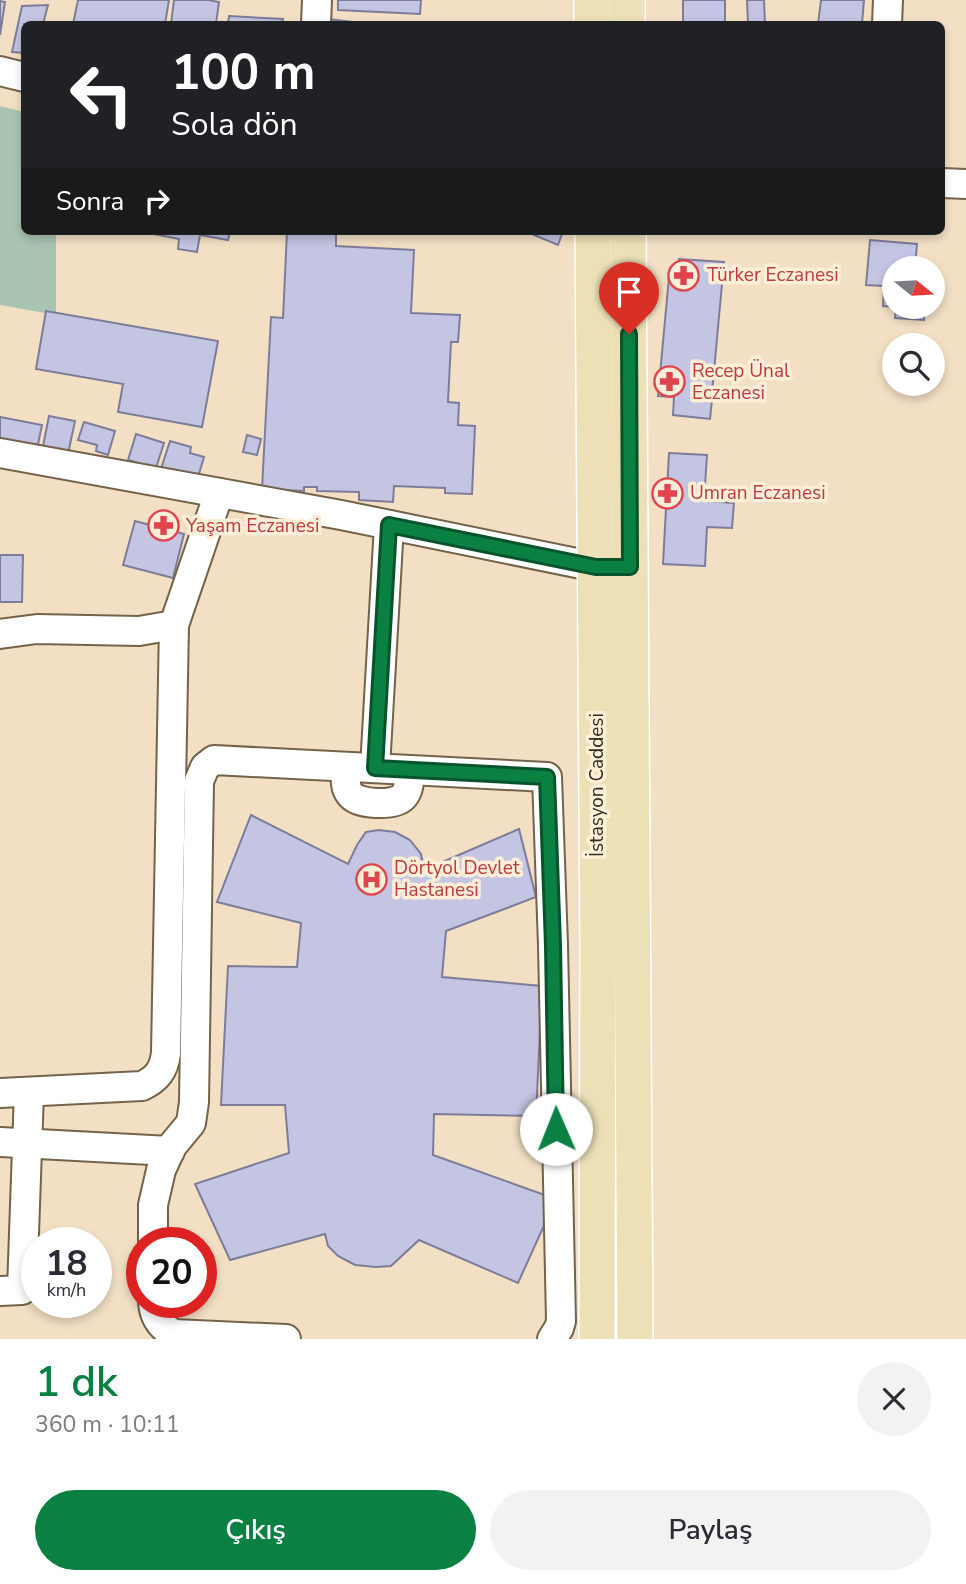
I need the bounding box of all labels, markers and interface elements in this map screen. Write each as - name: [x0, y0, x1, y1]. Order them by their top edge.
- text: 100 m: [171, 39, 315, 106]
- icon: left: [56, 49, 147, 140]
- text: Sola dön: [171, 103, 298, 146]
- icon: right: [138, 182, 176, 220]
- text: Sonra: [56, 184, 124, 219]
- north arrow: [882, 256, 945, 318]
- map controls: [882, 256, 945, 396]
- pharmacy icon: Türker Eczanesi: [667, 258, 701, 292]
- pin: [599, 262, 659, 334]
- place label: Türker Eczanesi: [707, 262, 839, 288]
- icon: arrive: [610, 273, 648, 311]
- button: search: [882, 333, 945, 396]
- place label: Recep Ünal Eczanesi: [692, 358, 790, 406]
- pharmacy icon: Recep Ünal Eczanesi: [652, 365, 686, 399]
- pharmacy icon: Umran Eczanesi: [650, 476, 684, 510]
- place label: Umran Eczanesi: [690, 480, 826, 506]
- pharmacy icon: Yaşam Eczanesi: [146, 509, 180, 543]
- place label: Yaşam Eczanesi: [185, 513, 319, 539]
- street label: İstasyon Caddesi: [584, 713, 610, 857]
- place label: Dörtyol Devlet Hastanesi: [394, 855, 520, 903]
- hospital icon: Dörtyol Devlet Hastanesi: [354, 862, 388, 896]
- position arrow: [519, 1092, 593, 1166]
- speed limit sign: 20: [126, 1227, 217, 1318]
- text: 18: [45, 1240, 88, 1287]
- text: km/h: [47, 1278, 86, 1302]
- text: 1 dk: [35, 1354, 118, 1411]
- button: close: [857, 1362, 931, 1436]
- text: 360 m · 10:11: [35, 1409, 180, 1440]
- button: Çıkış: [35, 1490, 476, 1570]
- button: Paylaş: [490, 1490, 931, 1570]

